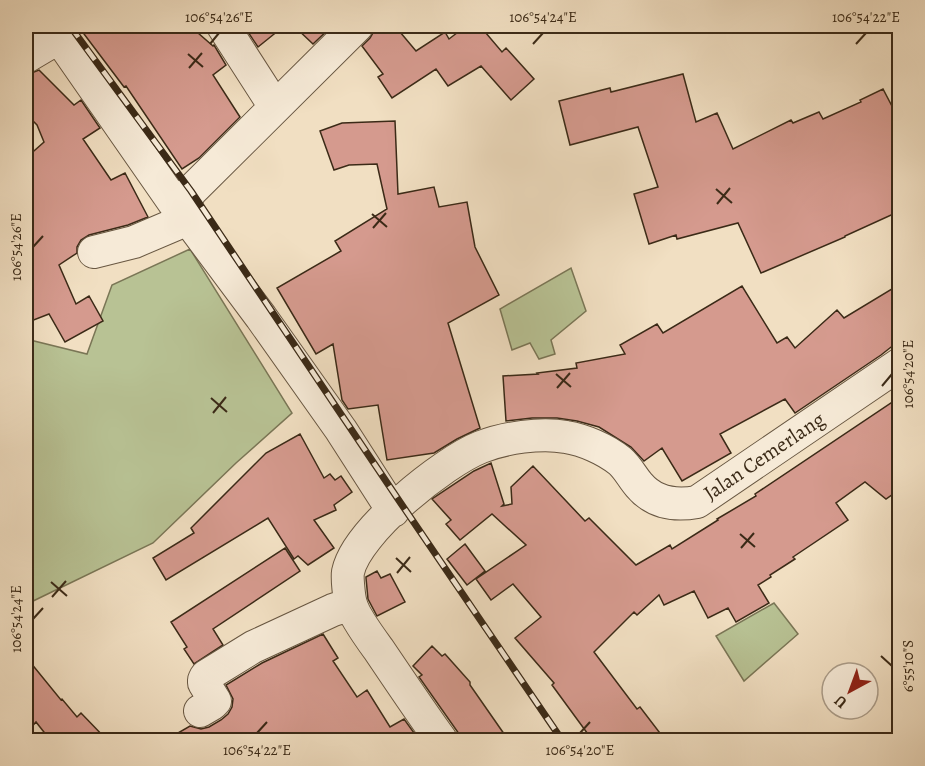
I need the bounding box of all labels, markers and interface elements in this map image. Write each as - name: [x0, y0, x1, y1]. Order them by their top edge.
- text: 106°54'26"E: [185, 7, 253, 27]
- text: 106°54'24"E: [509, 7, 577, 27]
- text: 106°54'22"E: [832, 7, 900, 27]
- text: 106°54'26"E: [6, 213, 26, 281]
- text: 106°54'20"E: [898, 340, 918, 408]
- street label: Jalan Cemerlang: [698, 405, 830, 507]
- text: 106°54'24"E: [6, 585, 26, 653]
- text: 6°55'10"S: [898, 640, 918, 692]
- north arrow: [820, 661, 880, 721]
- text: U: [829, 689, 852, 713]
- text: 106°54'22"E: [223, 740, 291, 760]
- text: 106°54'20"E: [546, 740, 614, 760]

